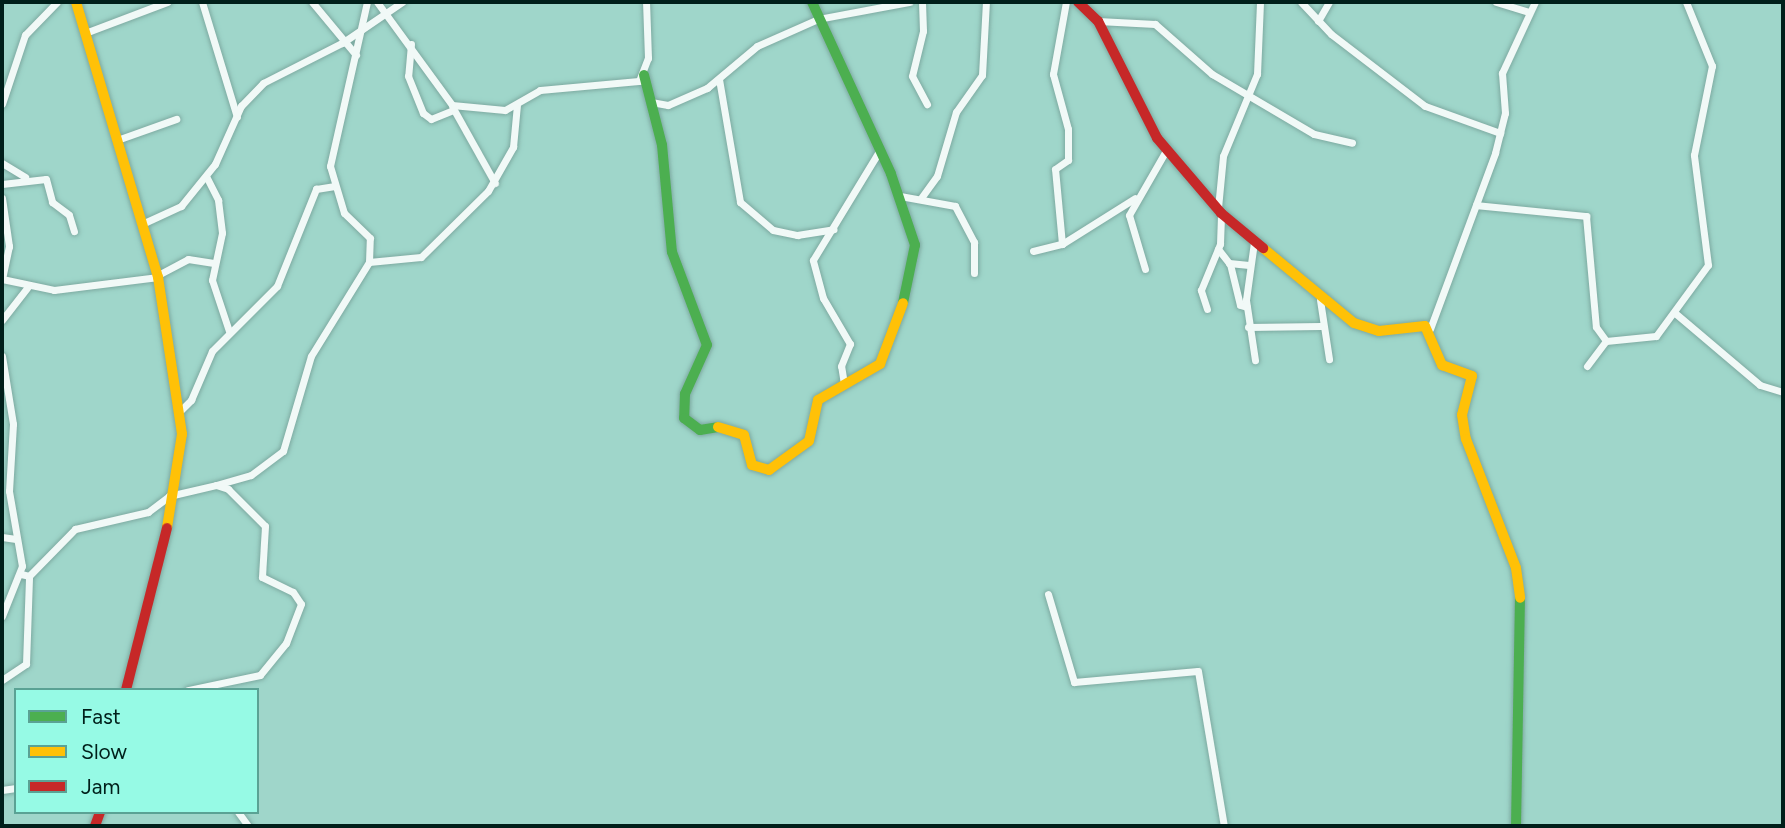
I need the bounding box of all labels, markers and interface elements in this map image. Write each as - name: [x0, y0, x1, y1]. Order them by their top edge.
- legend: [14, 688, 259, 814]
- text: Fast: [81, 704, 121, 729]
- text: Slow: [81, 739, 127, 764]
- text: Jam: [81, 774, 120, 799]

